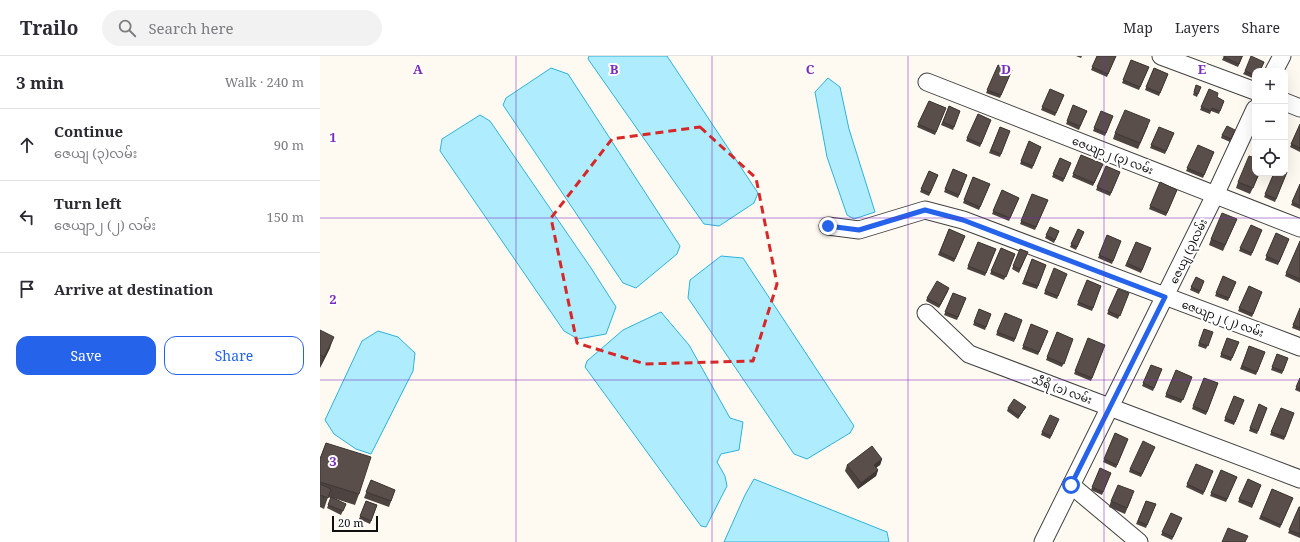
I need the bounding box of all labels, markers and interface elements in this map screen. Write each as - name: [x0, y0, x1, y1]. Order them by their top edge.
- search box: [102, 10, 382, 46]
- text: Trailo: [20, 15, 78, 41]
- icon: search: [116, 17, 138, 39]
- text: Search here: [148, 18, 234, 38]
- text: Map: [1123, 18, 1153, 37]
- text: Layers: [1175, 18, 1220, 37]
- text: Share: [1242, 18, 1280, 37]
- text: A: [413, 60, 423, 78]
- text: B: [610, 60, 619, 78]
- text: C: [806, 60, 815, 78]
- text: D: [1001, 60, 1011, 78]
- text: E: [1198, 60, 1207, 78]
- map controls: [1252, 68, 1288, 176]
- button: +: [1252, 68, 1288, 104]
- text: 3 min: [16, 71, 64, 94]
- text: Walk · 240 m: [225, 73, 304, 91]
- button: −: [1252, 104, 1288, 140]
- text: Continue: [54, 121, 123, 141]
- text: 1: [329, 128, 337, 146]
- street label: ဇေယျာ၂ (၃) လမ်း: [1070, 133, 1156, 179]
- icon: ahead: [16, 134, 38, 156]
- text: 90 m: [274, 136, 304, 154]
- button: locate: [1252, 140, 1288, 176]
- text: ဇေယျ (၃)လမ်း: [54, 144, 137, 162]
- text: Turn left: [54, 193, 122, 213]
- icon: left: [16, 206, 38, 228]
- text: 150 m: [267, 208, 304, 226]
- text: ဇေယျာ၂ (၂) လမ်း: [54, 216, 156, 234]
- street label: ဇေယျ (၃)လမ်း: [1166, 216, 1212, 287]
- route end: [819, 217, 837, 235]
- icon: arrive: [16, 278, 38, 300]
- text: Arrive at destination: [54, 279, 213, 299]
- text: 2: [329, 290, 337, 308]
- street label: ဇေယျာ၂ (၂) လမ်း: [1179, 296, 1266, 342]
- button: Save: [16, 336, 156, 375]
- button: Share: [164, 336, 304, 375]
- street label: သီရိ (၁) လမ်း: [1029, 371, 1095, 409]
- text: 3: [329, 452, 337, 470]
- route start: [1062, 476, 1080, 494]
- scale bar: [332, 514, 378, 533]
- text: 20 m: [338, 515, 364, 530]

